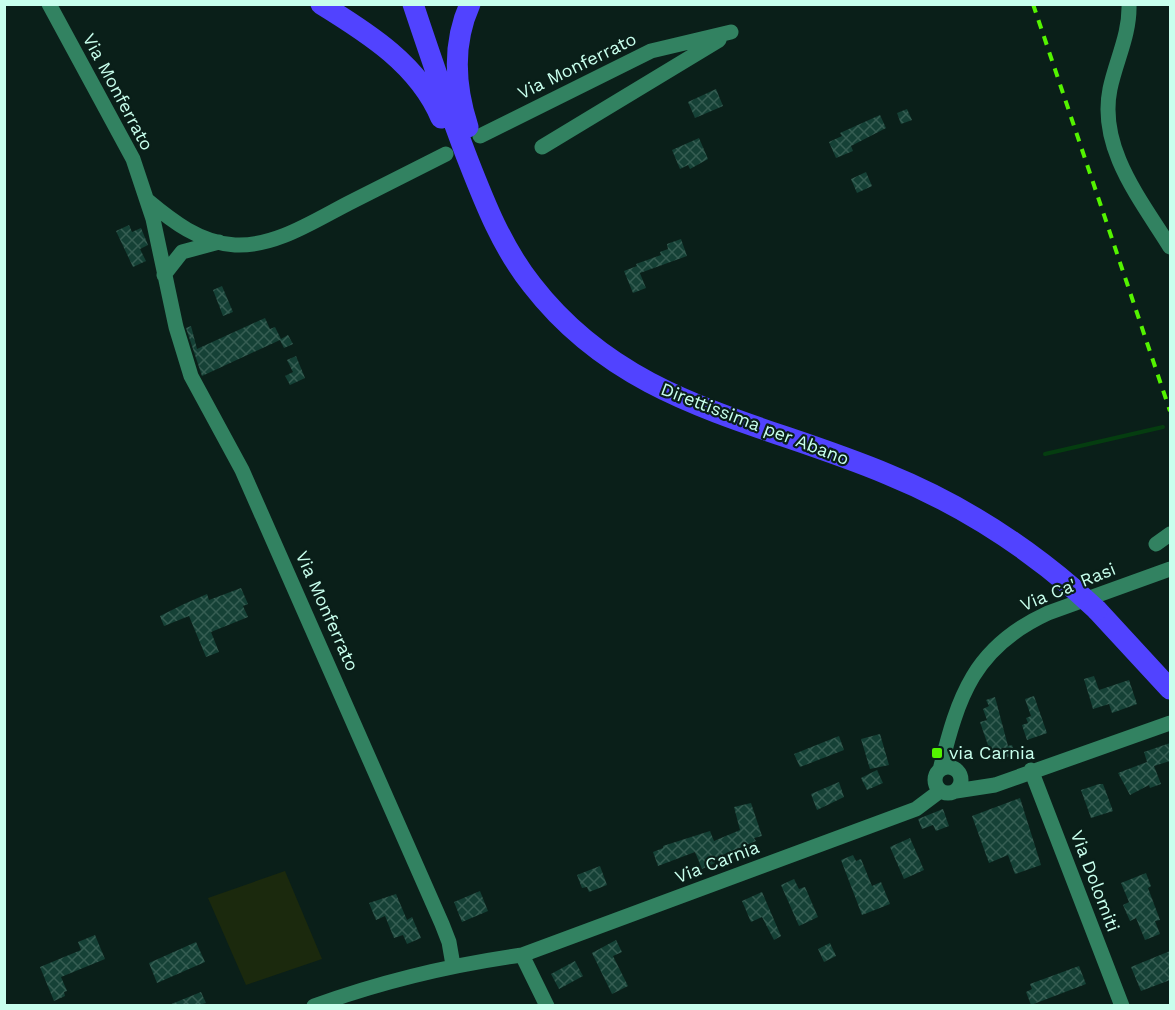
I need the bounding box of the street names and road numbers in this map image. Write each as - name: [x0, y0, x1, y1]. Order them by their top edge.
- street label: Via Monferrato: [514, 28, 639, 103]
- street label: Via Monferrato: [79, 30, 158, 154]
- street label: Direttissima per Abano: [658, 378, 852, 469]
- street label: Via Monferrato: [292, 547, 363, 674]
- street label: Via Ca' Rasi: [1017, 558, 1119, 615]
- street label: Via Dolomiti: [1067, 827, 1124, 934]
- street label: Via Carnia: [672, 836, 762, 887]

